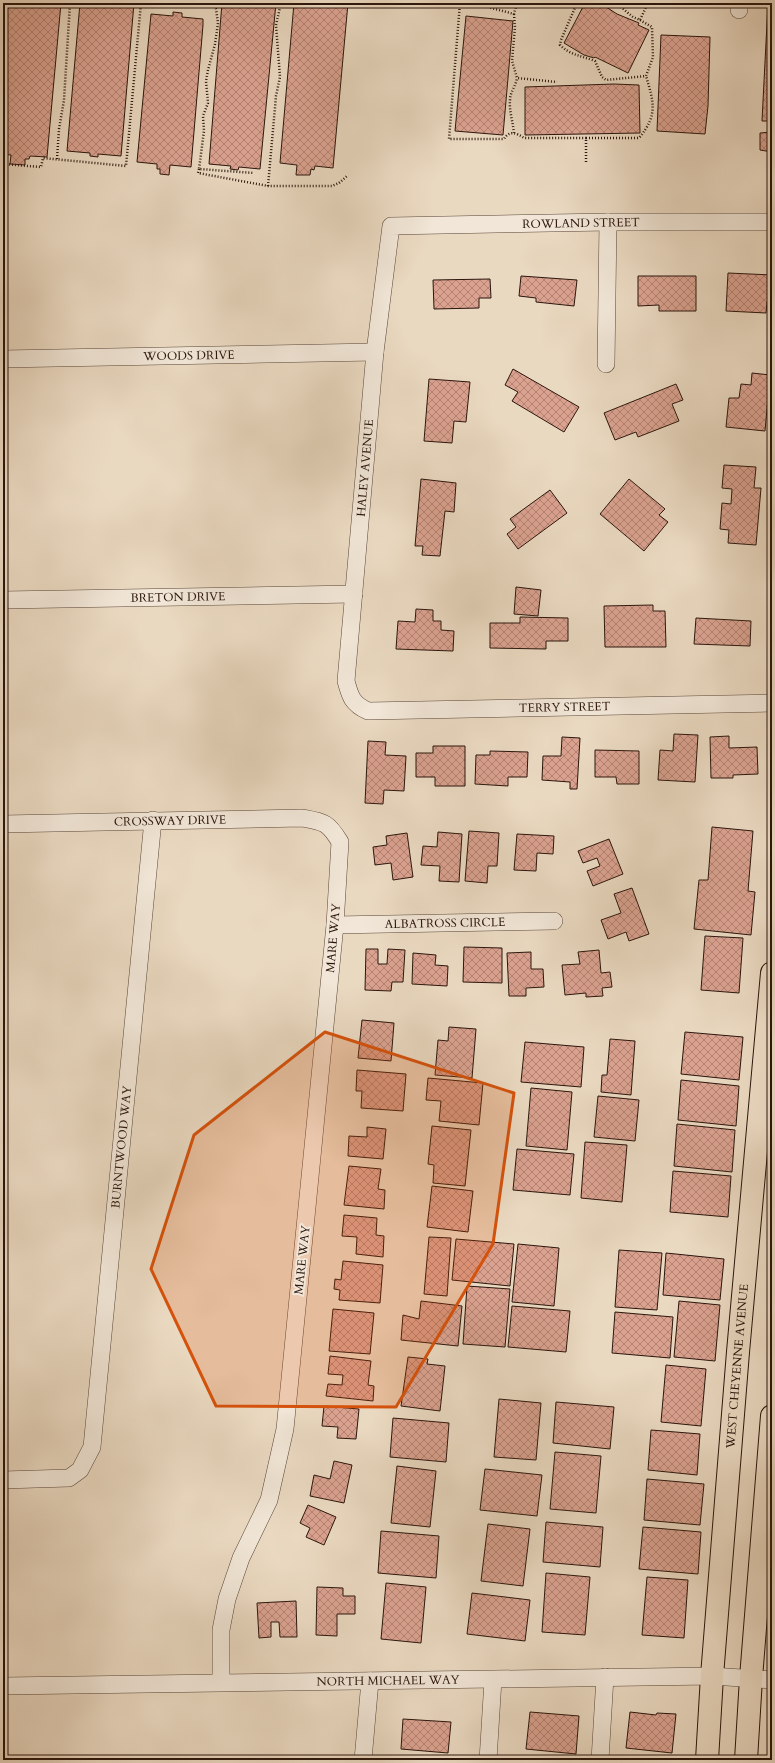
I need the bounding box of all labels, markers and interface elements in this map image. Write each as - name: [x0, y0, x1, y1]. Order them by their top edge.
- street label: ROWLAND STREET: [522, 214, 640, 232]
- street label: WOODS DRIVE: [142, 347, 235, 364]
- street label: HALEY AVENUE: [353, 419, 377, 517]
- street label: BRETON DRIVE: [130, 588, 226, 606]
- street label: TERRY STREET: [518, 698, 611, 716]
- street label: CROSSWAY DRIVE: [114, 812, 226, 830]
- street label: MARE WAY: [322, 903, 344, 973]
- street label: ALBATROSS CIRCLE: [384, 914, 506, 932]
- street label: BURNTWOOD WAY: [107, 1085, 135, 1209]
- street label: MARE WAY: [290, 1225, 314, 1295]
- street label: WEST CHEYENNE AVENUE: [722, 1283, 752, 1450]
- street label: NORTH MICHAEL WAY: [316, 1672, 460, 1690]

